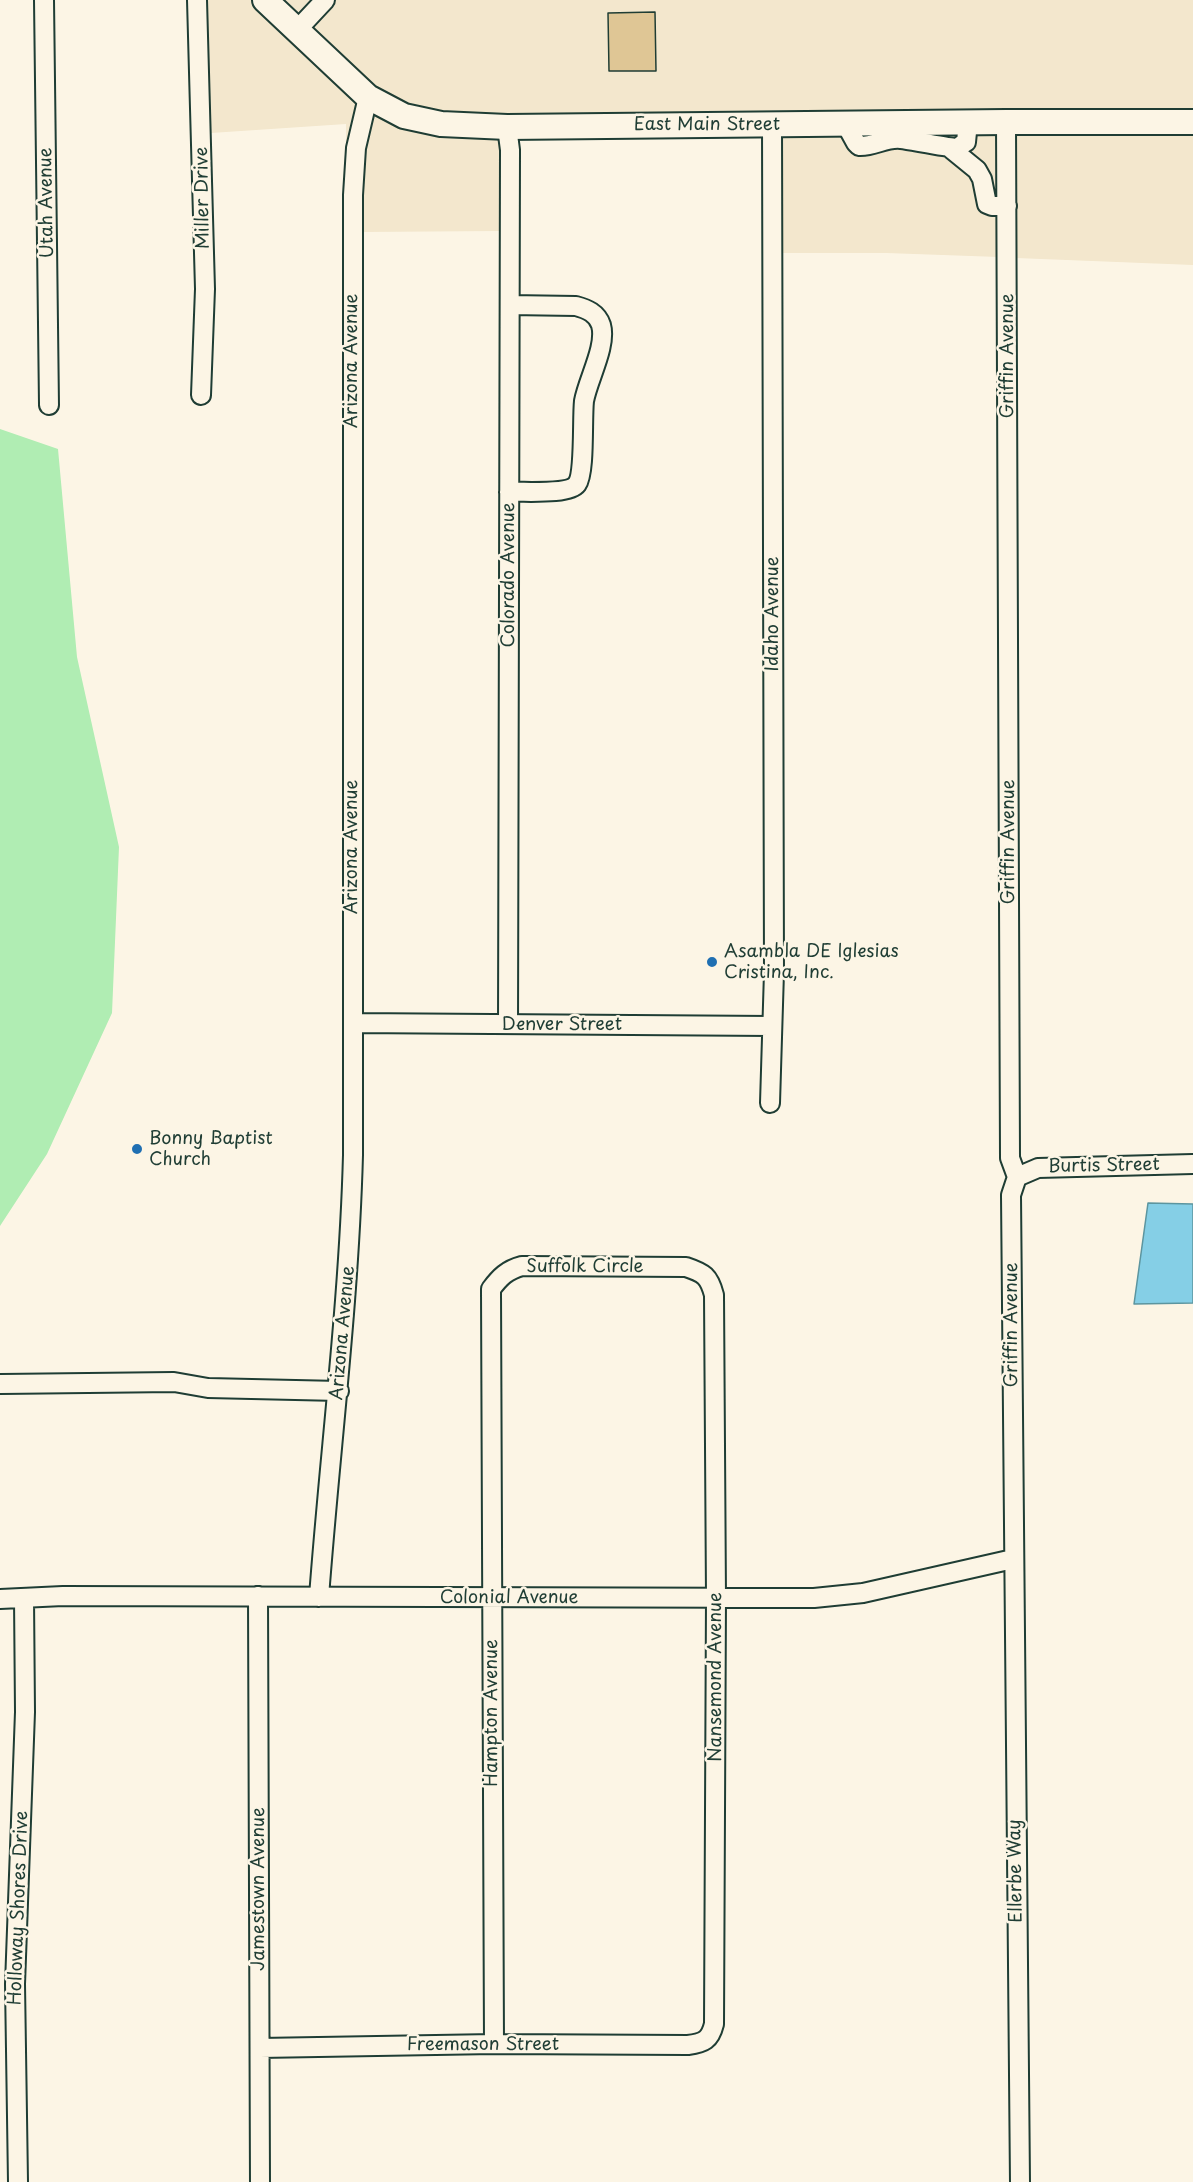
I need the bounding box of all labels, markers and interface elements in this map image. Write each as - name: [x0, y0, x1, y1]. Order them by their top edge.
- street label: East Main Street: [634, 114, 780, 136]
- street label: Utah Avenue: [35, 147, 59, 259]
- street label: Miller Drive: [191, 147, 215, 249]
- street label: Griffin Avenue: [997, 293, 1019, 419]
- street label: Arizona Avenue: [341, 294, 363, 428]
- street label: Colorado Avenue: [498, 502, 520, 648]
- street label: Idaho Avenue: [762, 556, 784, 672]
- street label: Griffin Avenue: [998, 779, 1020, 905]
- street label: Arizona Avenue: [341, 780, 363, 914]
- place label: Asambla DE Iglesias Cristina, Inc.: [724, 941, 899, 984]
- marker: Asambla DE Iglesias Cristina, Inc.: [705, 955, 719, 969]
- street label: Denver Street: [502, 1014, 622, 1036]
- place label: Bonny Baptist Church: [149, 1128, 273, 1170]
- marker: Bonny Baptist Church: [130, 1142, 144, 1156]
- street label: Burtis Street: [1048, 1154, 1160, 1178]
- street label: Suffolk Circle: [526, 1256, 644, 1278]
- street label: Griffin Avenue: [1001, 1262, 1023, 1388]
- street label: Arizona Avenue: [326, 1265, 360, 1401]
- street label: Colonial Avenue: [440, 1587, 578, 1609]
- street label: Nansemond Avenue: [705, 1592, 727, 1762]
- street label: Hampton Avenue: [481, 1639, 503, 1787]
- street label: Jamestown Avenue: [248, 1807, 270, 1971]
- street label: Holloway Shores Drive: [5, 1810, 33, 2006]
- street label: Ellerbe Way: [1004, 1819, 1028, 1923]
- street label: Freemason Street: [407, 2034, 559, 2056]

